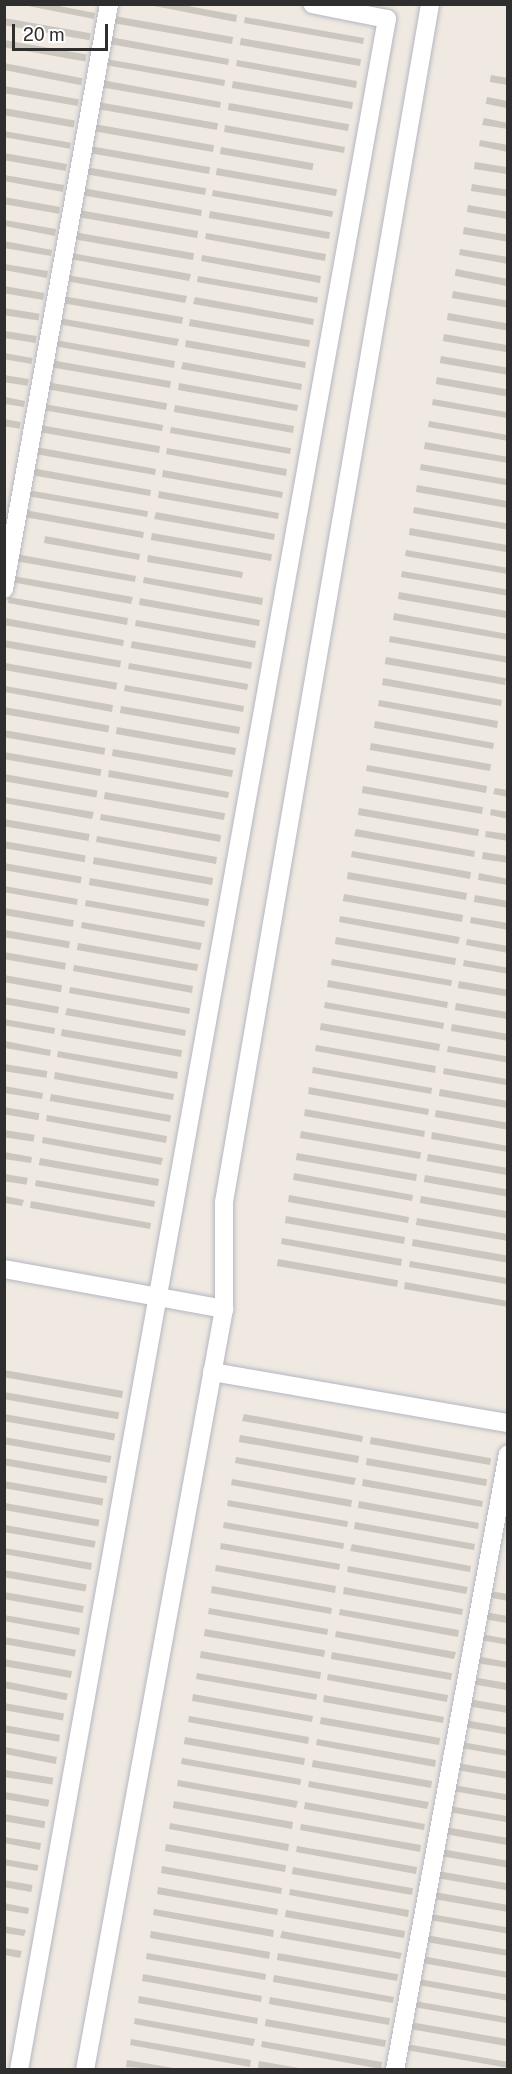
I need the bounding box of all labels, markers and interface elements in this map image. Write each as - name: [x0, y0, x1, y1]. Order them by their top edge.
- scale bar: [15, 12, 111, 50]
- text: 20 m: [23, 24, 65, 45]

